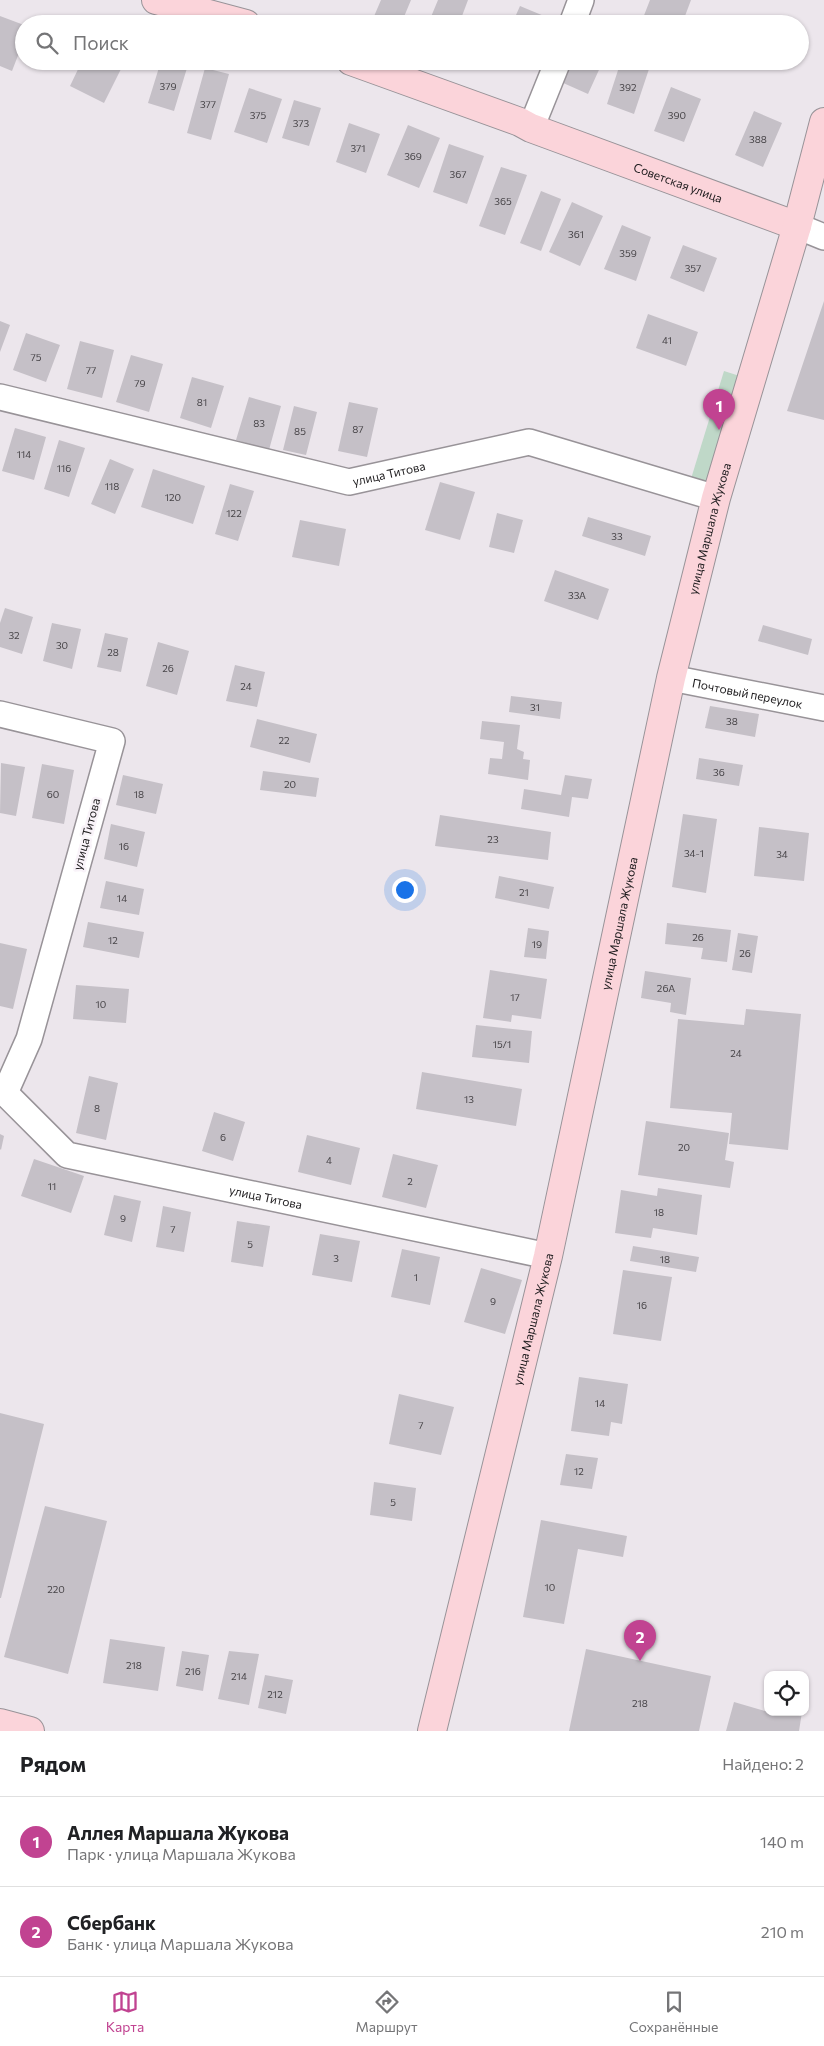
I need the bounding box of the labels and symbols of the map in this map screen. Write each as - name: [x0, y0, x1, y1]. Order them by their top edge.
- house number: 379: [160, 80, 177, 92]
- house number: 392: [619, 81, 637, 93]
- house number: 377: [200, 98, 216, 110]
- house number: 375: [250, 109, 267, 121]
- house number: 390: [668, 109, 686, 121]
- house number: 373: [293, 117, 310, 129]
- house number: 388: [749, 133, 767, 145]
- house number: 371: [350, 142, 366, 154]
- house number: 369: [404, 150, 422, 162]
- street label: Советская улица: [632, 159, 725, 205]
- house number: 367: [449, 168, 467, 180]
- house number: 365: [494, 195, 512, 207]
- house number: 361: [568, 228, 584, 240]
- house number: 359: [619, 247, 637, 259]
- house number: 357: [685, 262, 701, 274]
- house number: 41: [662, 334, 672, 346]
- house number: 75: [31, 351, 42, 363]
- house number: 77: [86, 364, 96, 376]
- house number: 79: [134, 377, 146, 389]
- pin: 1: [703, 389, 735, 430]
- house number: 81: [197, 396, 207, 408]
- house number: 83: [253, 417, 265, 429]
- house number: 87: [352, 423, 364, 435]
- house number: 85: [294, 425, 306, 437]
- house number: 114: [17, 448, 31, 460]
- street label: улица Титова: [351, 458, 427, 488]
- street label: улица Маршала Жукова: [685, 461, 733, 596]
- house number: 116: [57, 462, 71, 474]
- house number: 118: [105, 480, 119, 492]
- house number: 120: [165, 491, 181, 503]
- house number: 122: [226, 507, 242, 519]
- house number: 33: [611, 530, 623, 542]
- house number: 33А: [568, 589, 586, 601]
- house number: 32: [8, 629, 20, 641]
- house number: 30: [56, 639, 68, 651]
- house number: 28: [107, 646, 119, 658]
- house number: 26: [162, 662, 174, 674]
- street label: Почтовый переулок: [691, 675, 805, 711]
- house number: 24: [240, 680, 252, 692]
- house number: 31: [530, 701, 540, 713]
- house number: 38: [726, 715, 738, 727]
- house number: 22: [278, 734, 290, 746]
- house number: 36: [713, 766, 725, 778]
- house number: 20: [284, 778, 296, 790]
- house number: 60: [47, 788, 59, 800]
- house number: 18: [134, 788, 144, 800]
- street label: улица Титова: [70, 796, 102, 872]
- house number: 23: [487, 833, 499, 845]
- house number: 16: [119, 840, 129, 852]
- house number: 34-1: [684, 847, 704, 859]
- house number: 34: [776, 848, 788, 860]
- street label: улица Маршала Жукова: [598, 856, 640, 991]
- your location: [392, 877, 418, 903]
- house number: 21: [519, 886, 529, 898]
- house number: 14: [117, 892, 127, 904]
- house number: 26: [692, 931, 704, 943]
- house number: 12: [108, 934, 118, 946]
- house number: 19: [532, 938, 542, 950]
- house number: 26: [739, 947, 751, 959]
- house number: 26А: [657, 982, 675, 994]
- house number: 17: [510, 991, 520, 1003]
- house number: 10: [96, 998, 106, 1010]
- house number: 15/1: [493, 1038, 511, 1050]
- house number: 24: [730, 1047, 742, 1059]
- house number: 13: [464, 1093, 474, 1105]
- house number: 8: [94, 1102, 100, 1114]
- house number: 6: [220, 1131, 226, 1143]
- house number: 20: [678, 1141, 690, 1153]
- house number: 4: [326, 1154, 332, 1166]
- house number: 2: [407, 1175, 413, 1187]
- house number: 11: [48, 1180, 56, 1192]
- street label: улица Титова: [228, 1182, 304, 1211]
- house number: 18: [654, 1206, 664, 1218]
- house number: 9: [120, 1212, 126, 1224]
- house number: 7: [170, 1223, 176, 1235]
- house number: 5: [247, 1238, 253, 1250]
- house number: 3: [333, 1252, 339, 1264]
- street label: улица Маршала Жукова: [510, 1252, 555, 1387]
- house number: 18: [660, 1253, 670, 1265]
- house number: 1: [414, 1271, 418, 1283]
- house number: 9: [490, 1295, 496, 1307]
- house number: 16: [637, 1299, 647, 1311]
- house number: 14: [595, 1397, 605, 1409]
- house number: 7: [418, 1419, 424, 1431]
- house number: 12: [574, 1465, 584, 1477]
- house number: 5: [390, 1496, 396, 1508]
- house number: 10: [545, 1581, 555, 1593]
- house number: 220: [47, 1583, 65, 1595]
- pin: 2: [624, 1620, 656, 1661]
- house number: 218: [126, 1659, 142, 1671]
- house number: 216: [185, 1665, 201, 1677]
- house number: 214: [231, 1670, 247, 1682]
- house number: 212: [267, 1688, 283, 1700]
- house number: 218: [632, 1697, 648, 1709]

